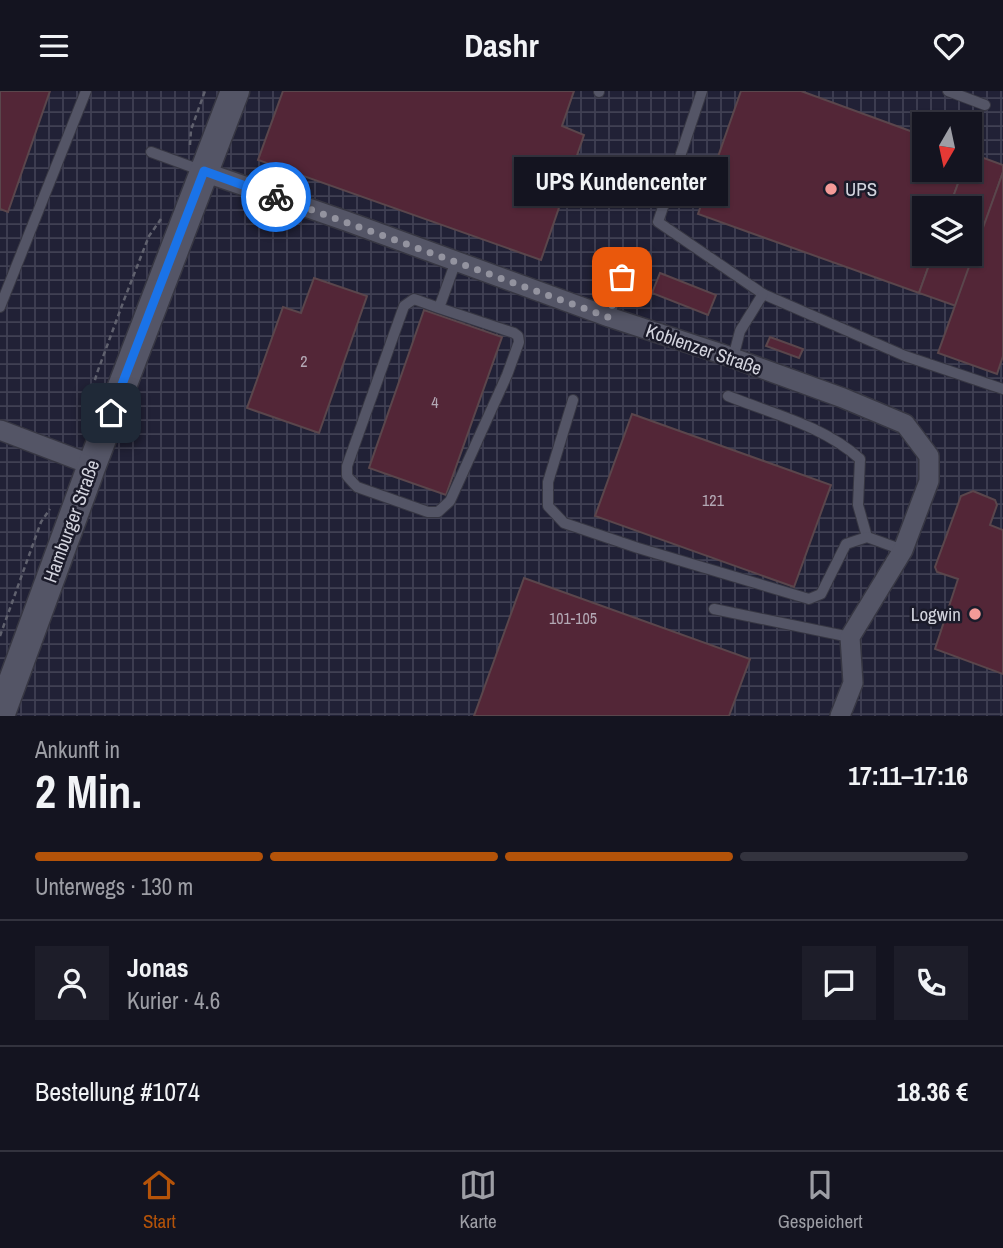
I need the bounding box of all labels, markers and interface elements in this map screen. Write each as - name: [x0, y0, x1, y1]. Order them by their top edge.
- text: Dashr: [464, 24, 539, 67]
- icon: menu: [35, 27, 73, 65]
- icon: heart: [930, 27, 968, 65]
- north arrow: [912, 112, 982, 182]
- map controls: [912, 112, 982, 266]
- callout: UPS Kundencenter: [515, 158, 729, 207]
- courier: [241, 162, 311, 232]
- text: UPS Kundencenter: [536, 166, 706, 197]
- place label: UPS: [845, 176, 877, 202]
- icon: bike: [257, 178, 295, 216]
- marker: UPS: [823, 181, 839, 197]
- button: layers: [912, 196, 982, 266]
- pin: [592, 247, 652, 307]
- icon: bag: [603, 258, 641, 296]
- street label: Koblenzer Straße: [642, 317, 766, 381]
- house number: 2: [300, 350, 308, 372]
- pin: [81, 383, 141, 443]
- house number: 4: [431, 391, 439, 413]
- icon: home: [92, 394, 130, 432]
- street label: Hamburger Straße: [37, 456, 105, 586]
- house number: 121: [702, 489, 725, 511]
- place label: Logwin: [911, 601, 961, 627]
- marker: Logwin: [967, 606, 983, 622]
- house number: 101-105: [549, 607, 597, 629]
- text: Ankunft in: [35, 734, 120, 765]
- text: 17:11–17:16: [848, 758, 968, 793]
- text: 2 Min.: [35, 760, 142, 822]
- text: Unterwegs · 130 m: [35, 871, 193, 902]
- button: person: [35, 946, 109, 1020]
- button: chat: [802, 946, 876, 1020]
- button: phone: [894, 946, 968, 1020]
- text: Jonas: [127, 950, 189, 985]
- text: Kurier · 4.6: [127, 985, 220, 1016]
- text: Bestellung #1074: [35, 1074, 200, 1109]
- text: 18.36 €: [897, 1074, 968, 1109]
- tab: Start: [140, 1166, 178, 1234]
- tab: Karte: [459, 1166, 497, 1234]
- tab: Gespeichert: [778, 1166, 863, 1234]

